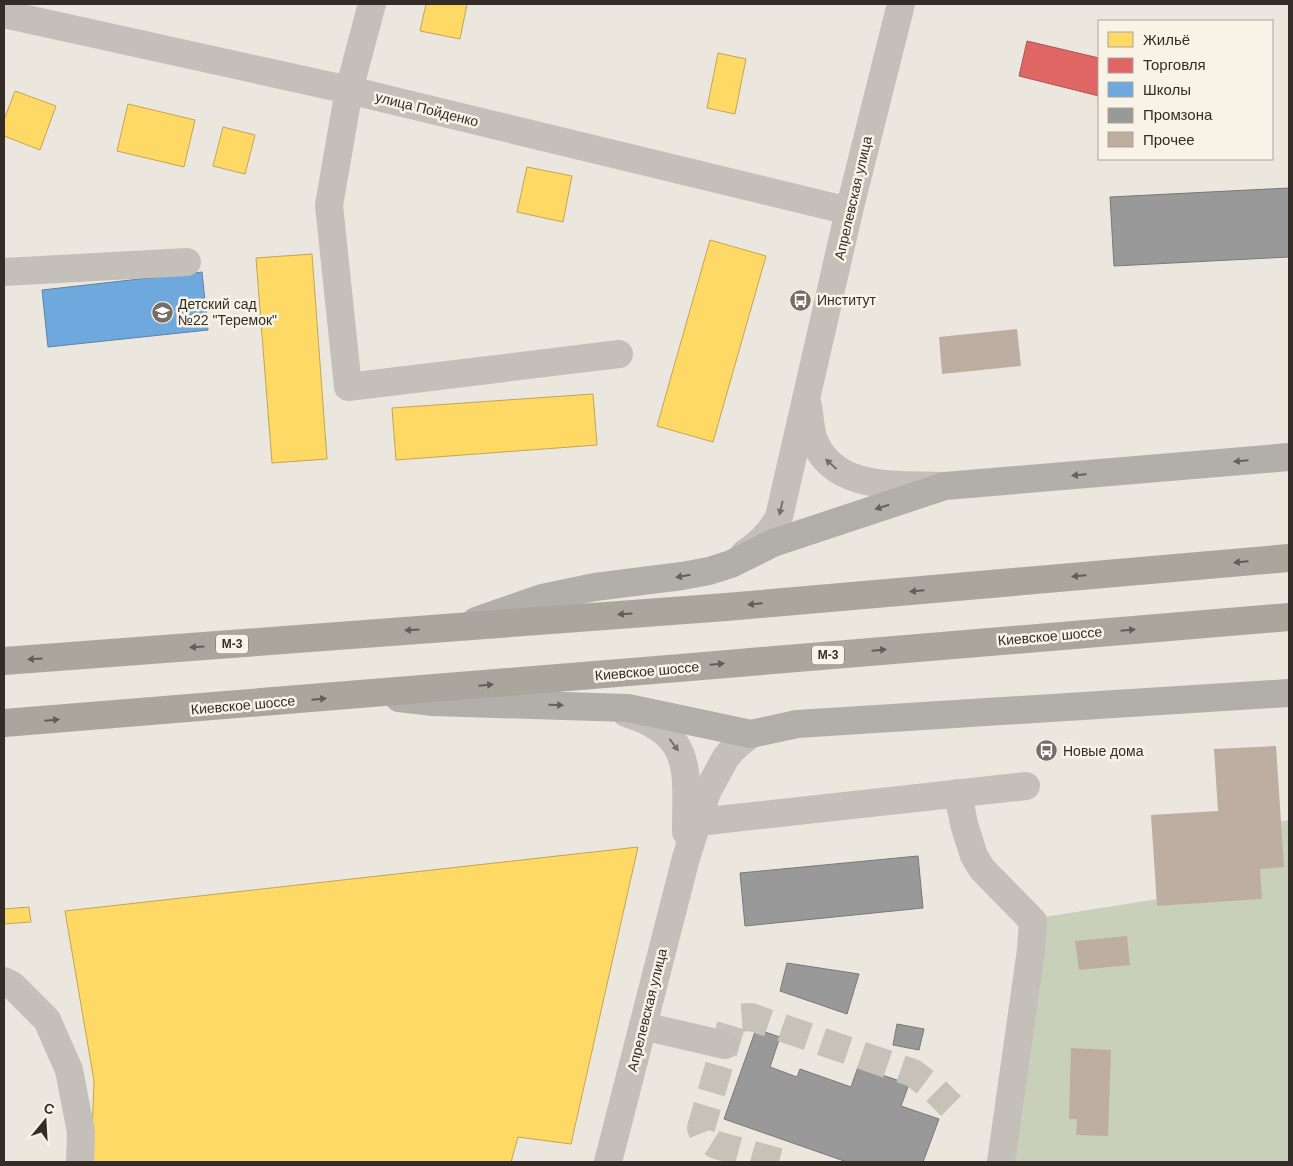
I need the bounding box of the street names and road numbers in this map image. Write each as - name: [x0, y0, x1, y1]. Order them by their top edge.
- street label: улица Пойденко: [374, 88, 480, 130]
- street label: Апрелевская улица: [831, 134, 875, 261]
- street label: Киевское шоссе: [997, 623, 1103, 649]
- road number: М-3: [216, 634, 248, 654]
- road number: М-3: [812, 646, 844, 664]
- street label: Киевское шоссе: [594, 658, 700, 684]
- street label: Киевское шоссе: [190, 692, 296, 718]
- street label: Апрелевская улица: [624, 947, 670, 1073]

